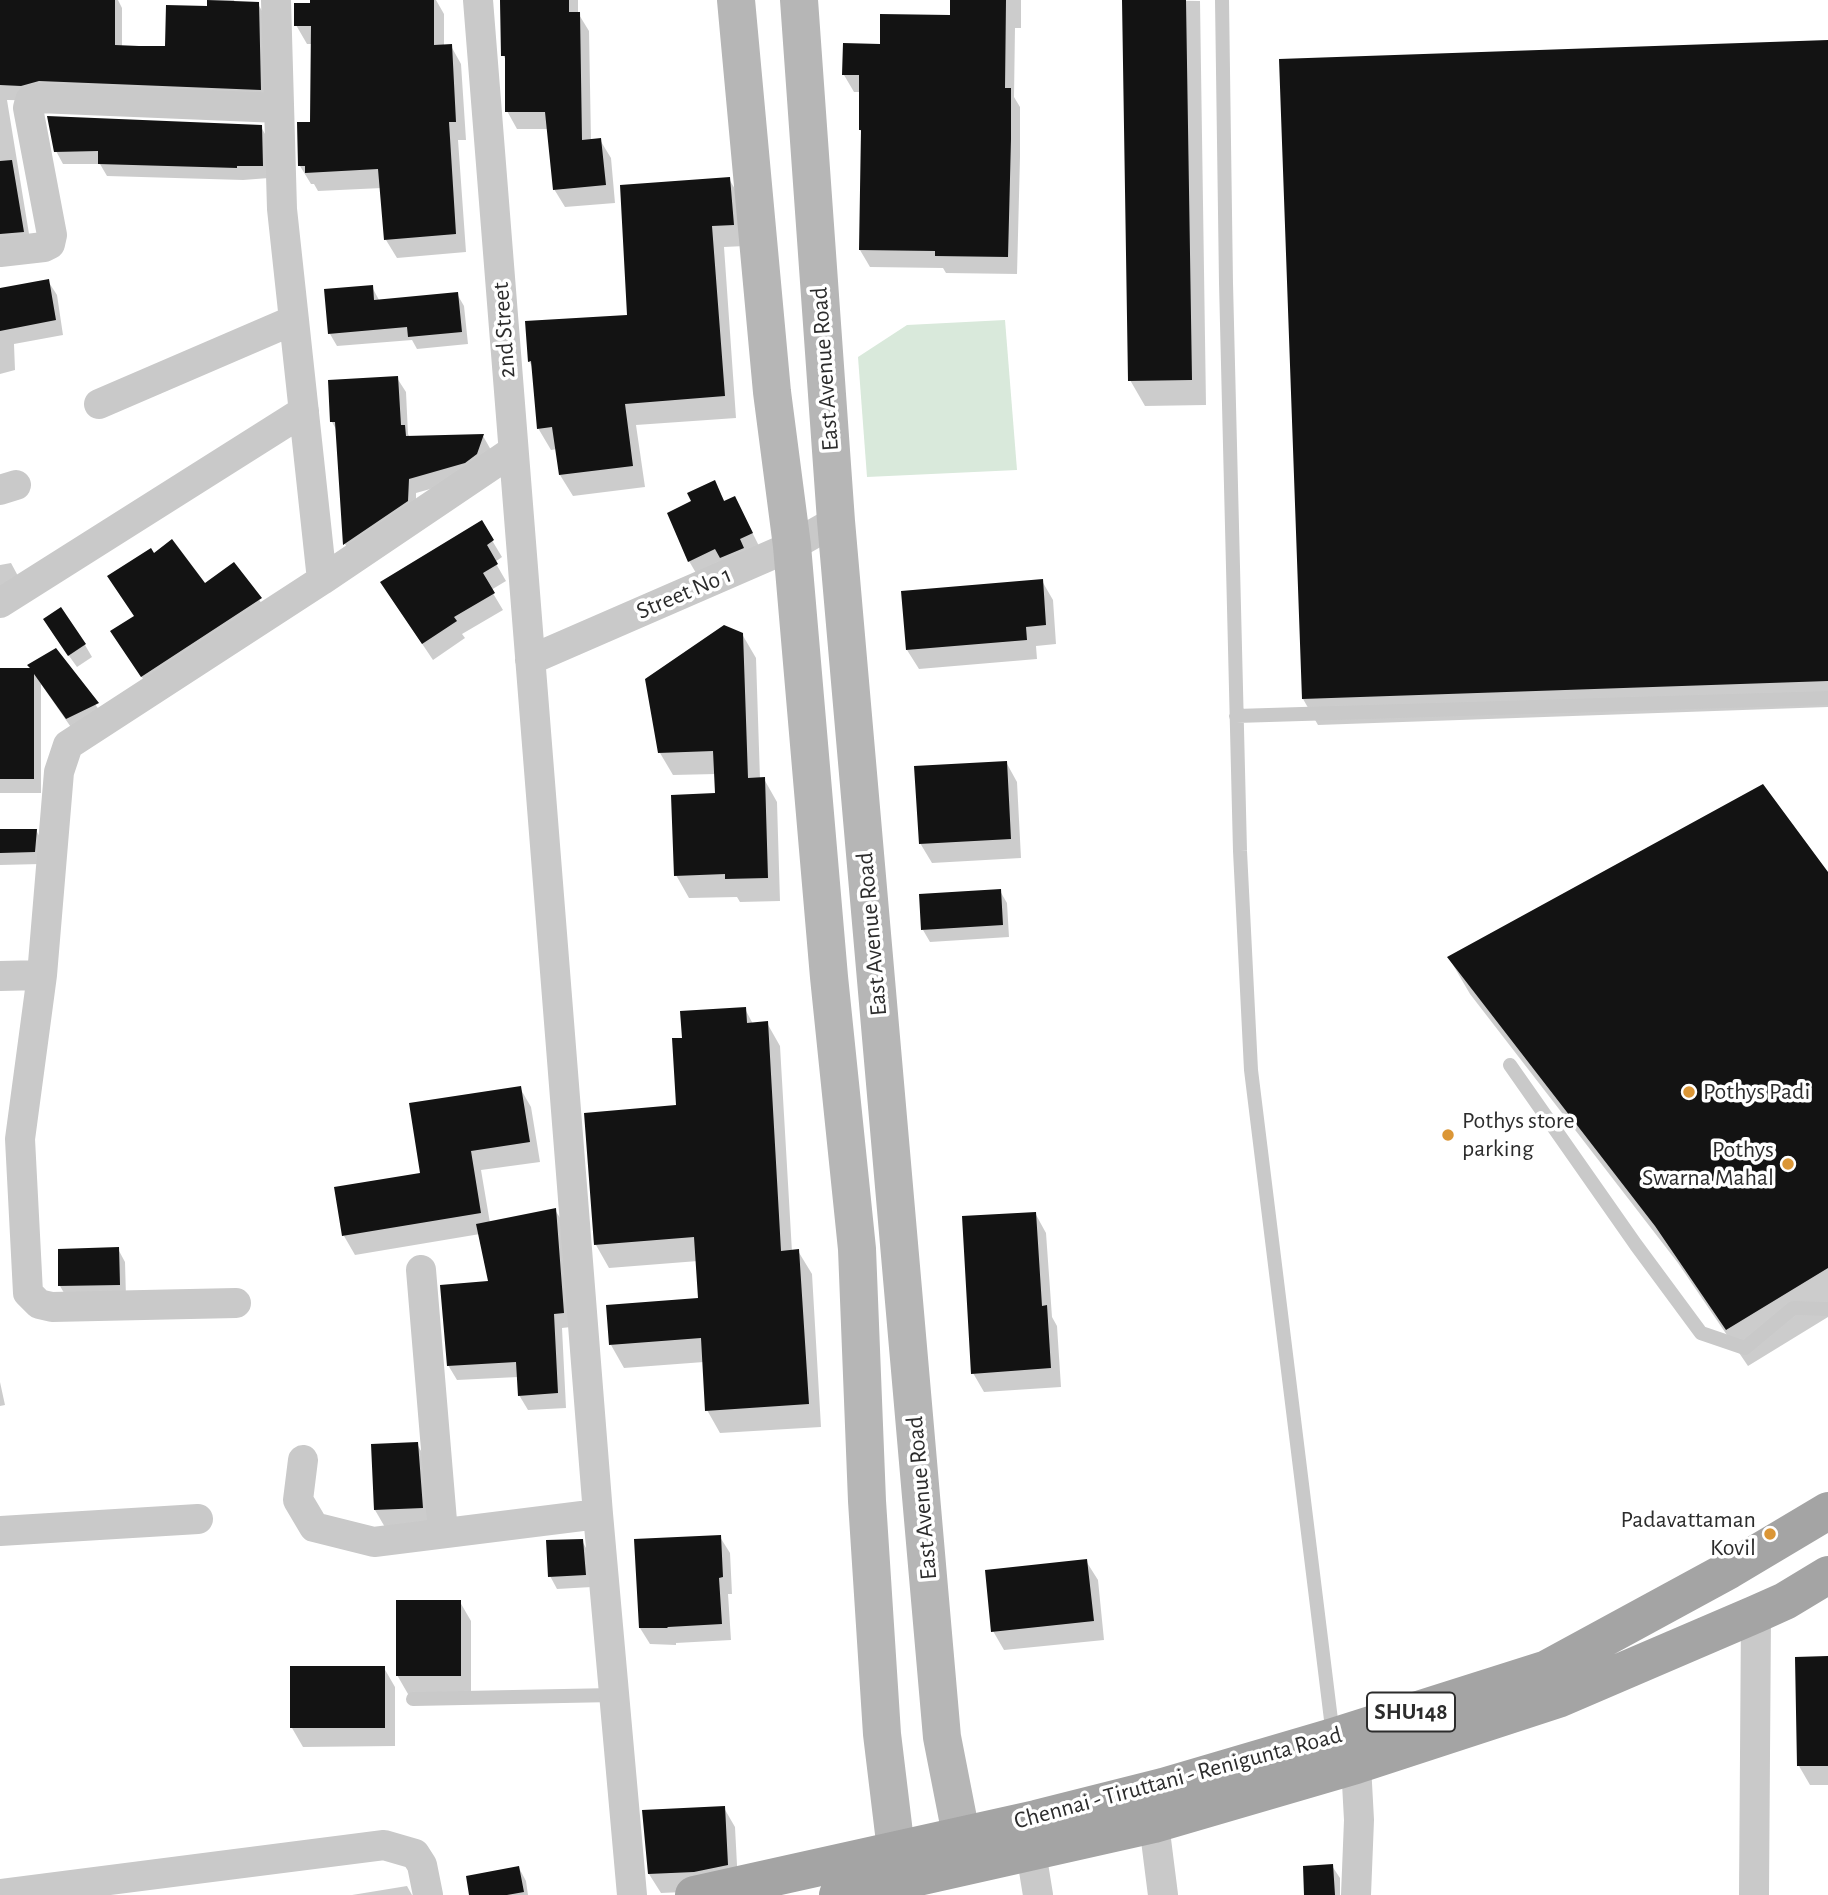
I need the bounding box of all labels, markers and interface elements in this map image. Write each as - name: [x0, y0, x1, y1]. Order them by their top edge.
- street label: 2nd Street: [486, 281, 522, 379]
- street label: East Avenue Road: [805, 286, 845, 452]
- street label: Street No 1: [632, 560, 736, 626]
- street label: East Avenue Road: [850, 851, 894, 1017]
- place label: Pothys Padi: [1703, 1078, 1810, 1106]
- marker: Pothys Padi: [1681, 1084, 1697, 1100]
- place label: Pothys store parking: [1462, 1107, 1575, 1163]
- marker: Pothys store parking: [1440, 1127, 1456, 1143]
- place label: Pothys Swarna Mahal: [1642, 1136, 1774, 1192]
- marker: Pothys Swarna Mahal: [1780, 1156, 1796, 1172]
- street label: East Avenue Road: [900, 1415, 944, 1581]
- place label: Padavattaman Kovil: [1620, 1506, 1756, 1562]
- marker: Padavattaman Kovil: [1762, 1526, 1778, 1542]
- road number: SHU148: [1367, 1693, 1455, 1732]
- street label: Chennai - Tiruttani - Renigunta Road: [1011, 1720, 1345, 1836]

